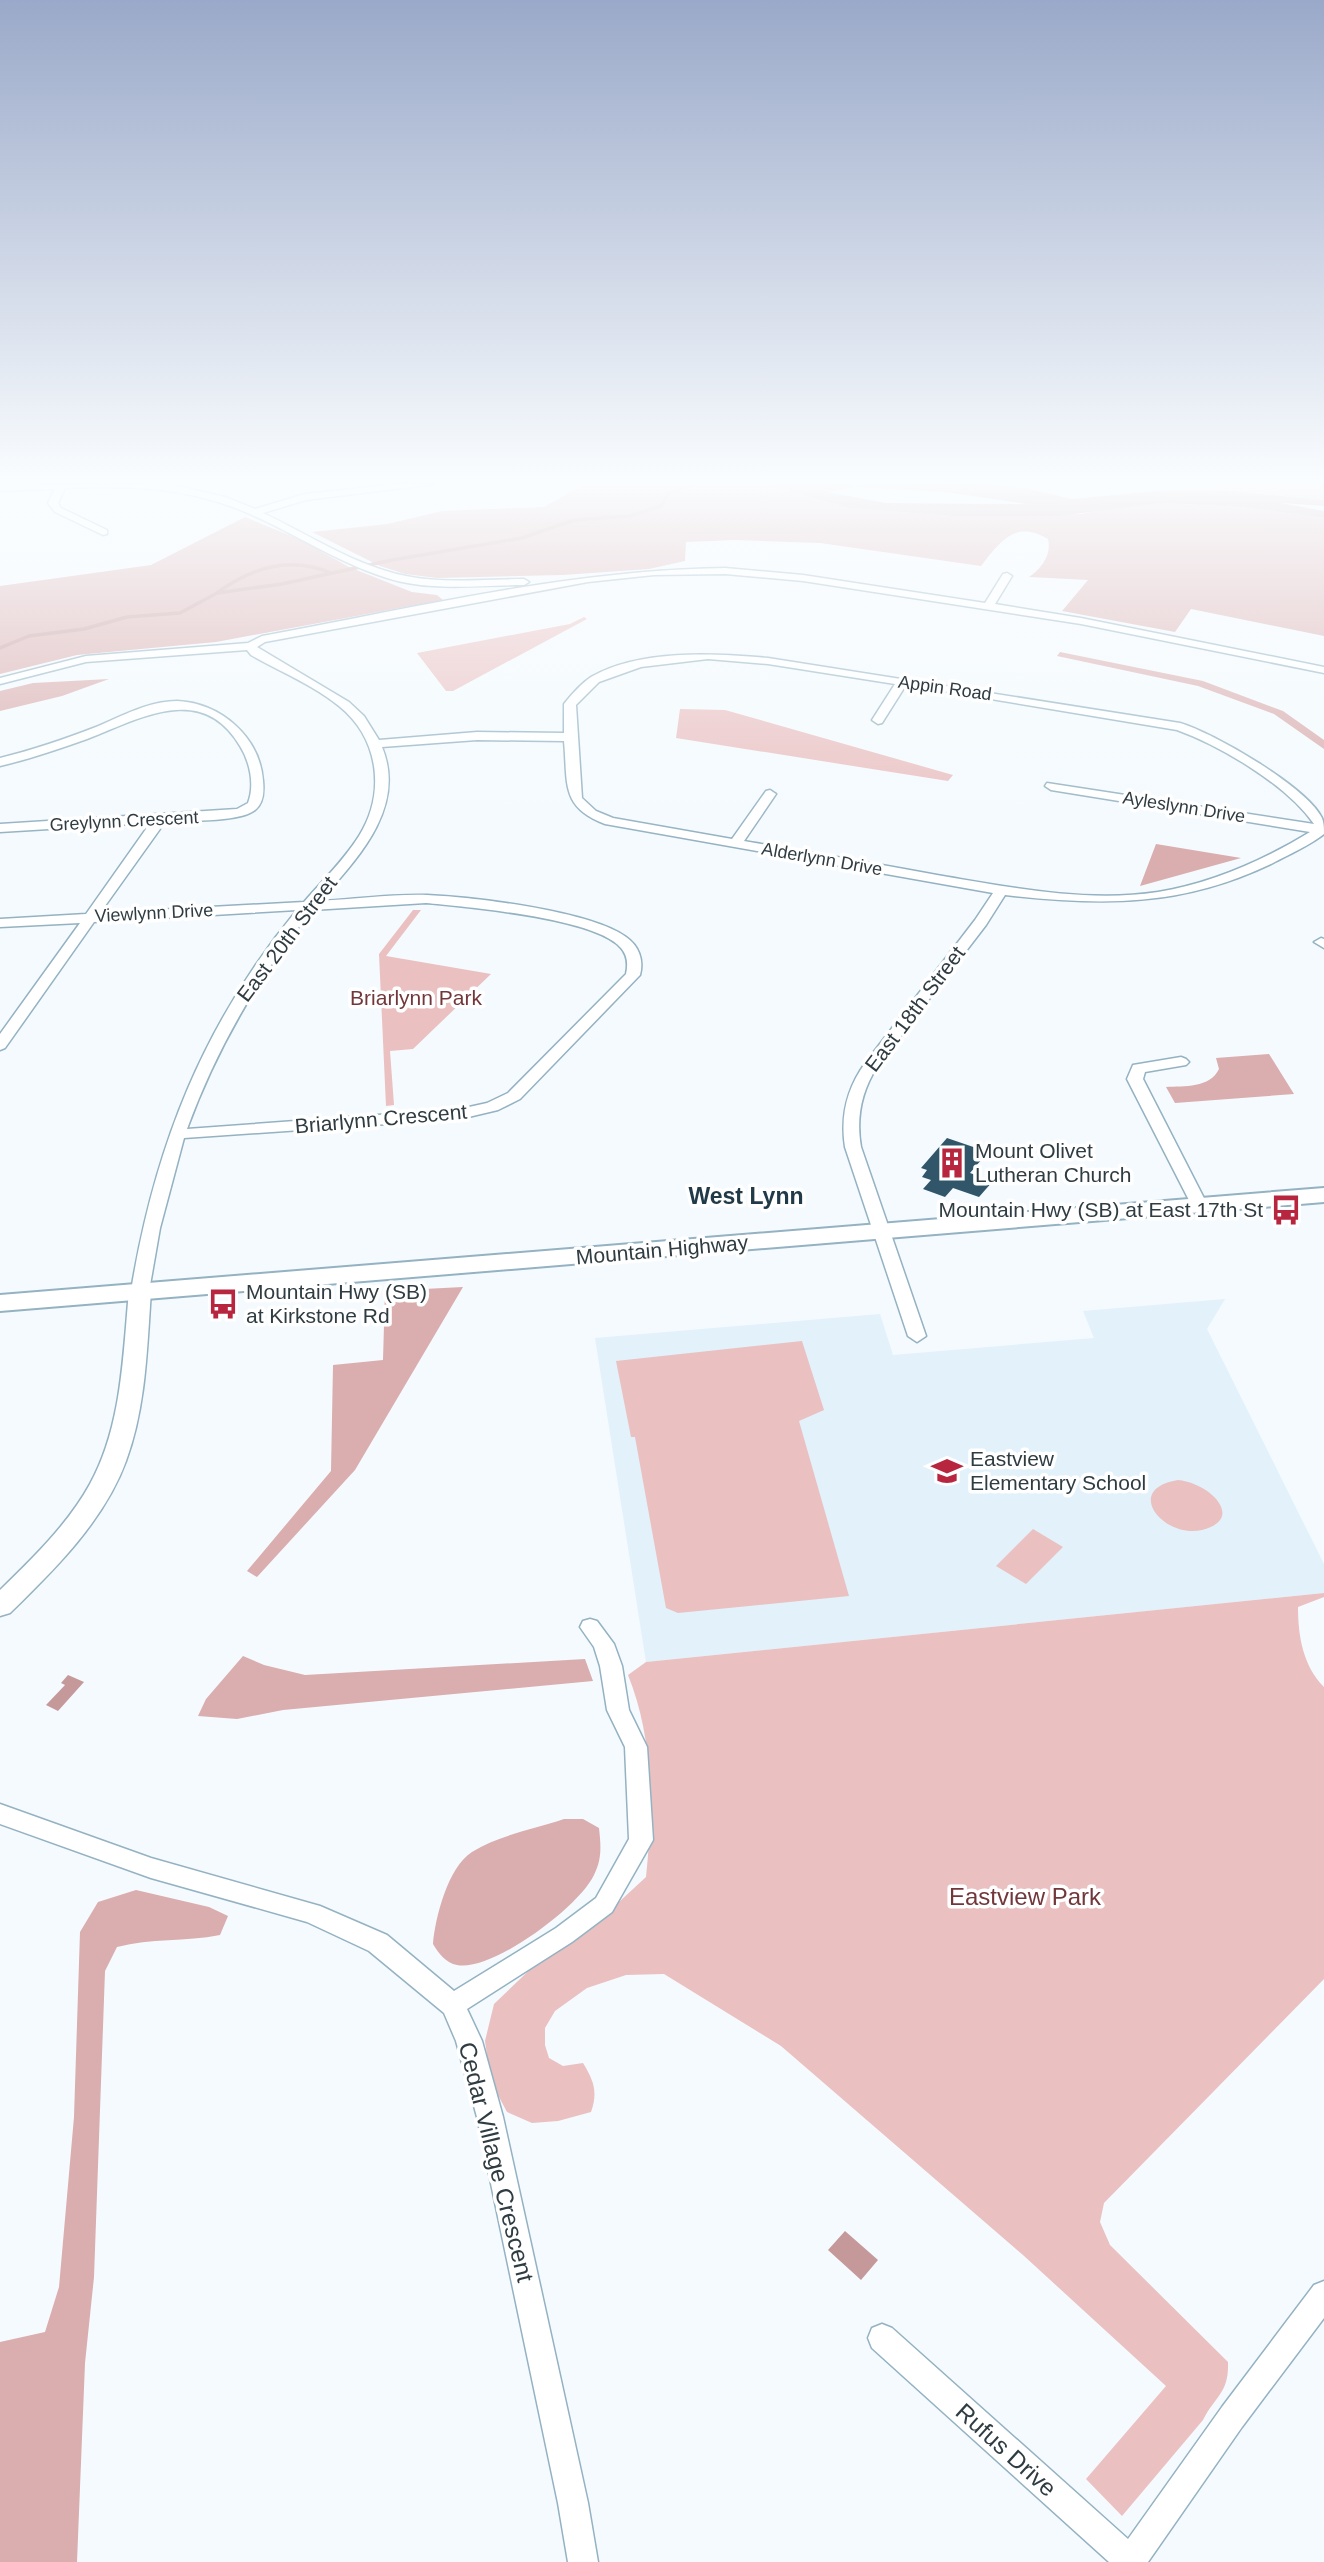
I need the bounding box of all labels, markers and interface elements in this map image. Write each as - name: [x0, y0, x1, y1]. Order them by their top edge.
- street label: Appin Road: [897, 672, 993, 704]
- street label: Ayleslynn Drive: [1121, 787, 1247, 827]
- street label: Greylynn Crescent: [49, 807, 199, 835]
- street label: Alderlynn Drive: [760, 839, 884, 879]
- street label: East 20th Street: [232, 872, 341, 1006]
- street label: Viewlynn Drive: [94, 900, 214, 926]
- street label: East 18th Street: [860, 942, 969, 1076]
- park label: Briarlynn Park: [350, 986, 482, 1009]
- street label: Briarlynn Crescent: [294, 1100, 468, 1137]
- place label: Mount Olivet Lutheran Church: [975, 1139, 1131, 1186]
- building icon: Mount Olivet Lutheran Church: [935, 1146, 969, 1180]
- district label: West Lynn: [688, 1183, 804, 1209]
- bus stop icon: Mountain Hwy (SB) at East 17th St: [1269, 1193, 1303, 1227]
- place label: Mountain Hwy (SB) at East 17th St: [939, 1198, 1263, 1221]
- street label: Mountain Highway: [575, 1230, 750, 1268]
- place label: Mountain Hwy (SB) at Kirkstone Rd: [246, 1280, 427, 1327]
- bus stop icon: Mountain Hwy (SB) at Kirkstone Rd: [206, 1287, 240, 1321]
- place label: Eastview Elementary School: [970, 1447, 1146, 1494]
- school or university icon: Eastview Elementary School: [930, 1454, 964, 1488]
- park label: Eastview Park: [949, 1883, 1102, 1910]
- street label: Cedar Village Crescent: [454, 2039, 539, 2285]
- street label: Rufus Drive: [951, 2398, 1062, 2502]

